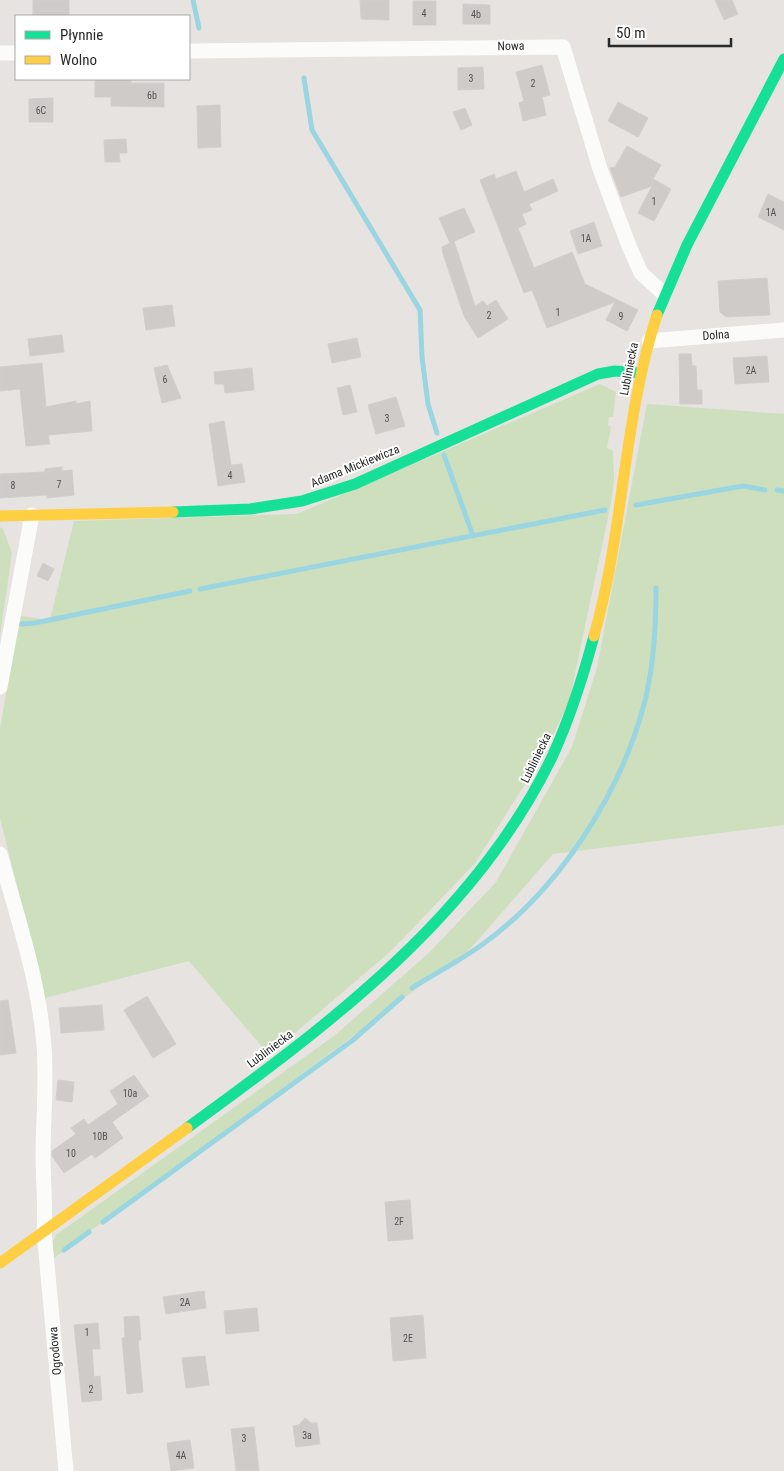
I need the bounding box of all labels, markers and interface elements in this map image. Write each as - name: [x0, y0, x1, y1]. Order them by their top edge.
- house number: 4: [422, 8, 427, 19]
- house number: 4b: [471, 9, 481, 20]
- legend: [15, 15, 190, 80]
- scale bar: [609, 15, 732, 47]
- text: 50 m: [616, 24, 646, 42]
- text: Płynnie: [60, 26, 103, 44]
- street label: Nowa: [497, 39, 525, 53]
- text: Wolno: [60, 51, 97, 69]
- house number: 3: [469, 73, 474, 84]
- house number: 2: [531, 78, 536, 89]
- house number: 6b: [147, 90, 157, 101]
- house number: 6C: [36, 105, 47, 116]
- house number: 1: [652, 196, 656, 207]
- house number: 1A: [766, 207, 777, 218]
- house number: 1A: [581, 233, 592, 244]
- house number: 1: [556, 307, 560, 318]
- house number: 2: [487, 310, 492, 321]
- house number: 9: [619, 311, 624, 322]
- street label: Dolna: [702, 327, 730, 343]
- street label: Lubliniecka: [617, 341, 641, 397]
- house number: 2A: [746, 365, 757, 376]
- house number: 6: [163, 374, 168, 385]
- house number: 3: [385, 413, 390, 424]
- street label: Adama Mickiewicza: [309, 442, 402, 490]
- house number: 4: [228, 470, 233, 481]
- house number: 7: [57, 479, 62, 490]
- house number: 8: [11, 480, 16, 491]
- street label: Lubliniecka: [518, 731, 554, 785]
- street label: Lubliniecka: [244, 1027, 296, 1071]
- house number: 10a: [123, 1088, 138, 1099]
- house number: 10B: [92, 1131, 108, 1142]
- house number: 10: [66, 1148, 76, 1159]
- house number: 2F: [394, 1216, 404, 1227]
- house number: 2A: [180, 1297, 191, 1308]
- street label: Ogrodowa: [46, 1326, 64, 1376]
- house number: 1: [85, 1327, 89, 1338]
- house number: 2E: [403, 1333, 413, 1344]
- house number: 2: [89, 1384, 94, 1395]
- house number: 3a: [302, 1430, 312, 1441]
- house number: 3: [242, 1433, 247, 1444]
- house number: 4A: [176, 1450, 187, 1461]

